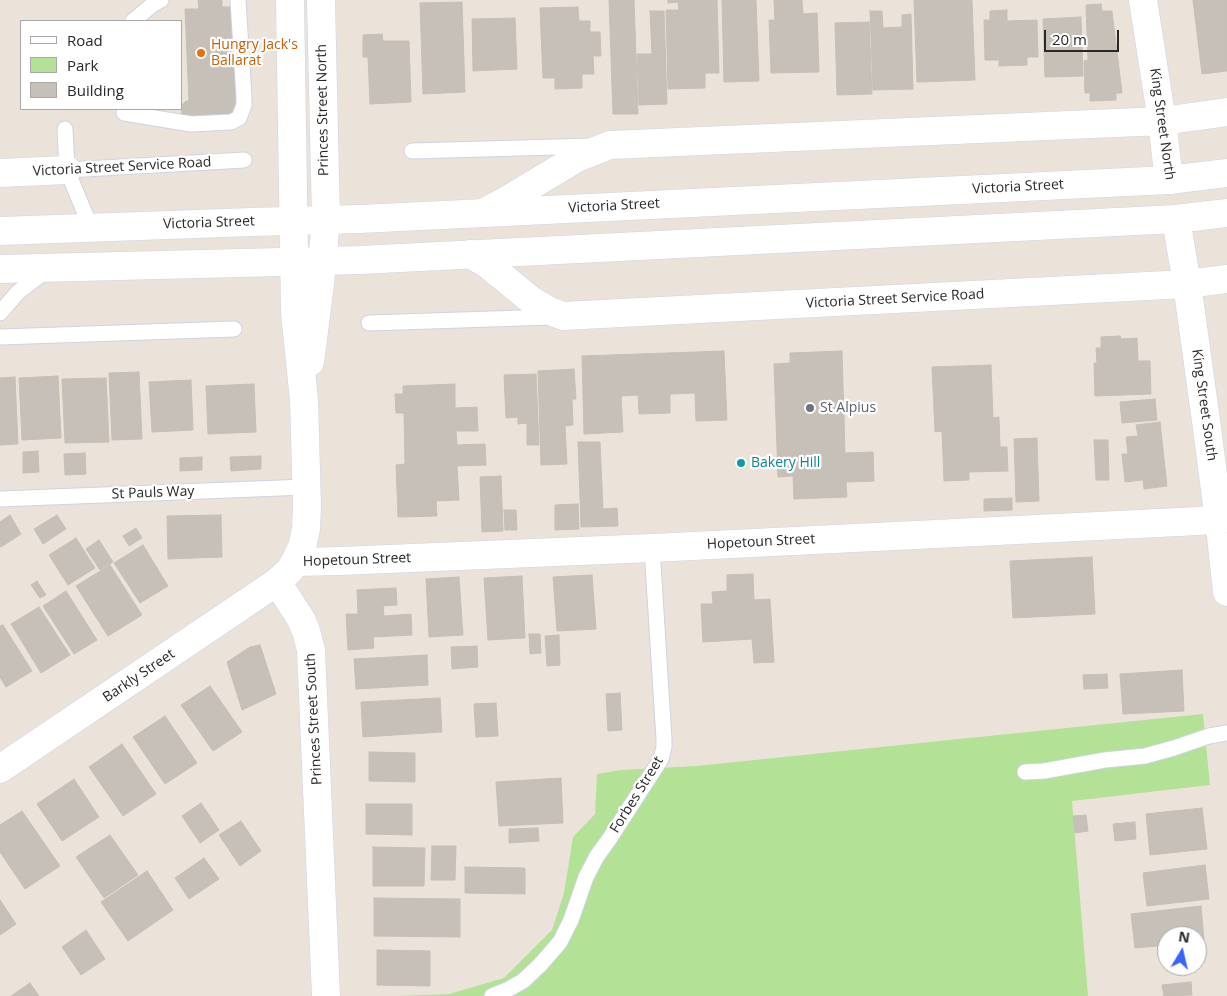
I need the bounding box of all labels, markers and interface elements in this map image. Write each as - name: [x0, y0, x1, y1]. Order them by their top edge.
- legend: [20, 20, 182, 110]
- scale bar: [1047, 20, 1122, 52]
- text: 20 m: [1052, 29, 1087, 49]
- text: Road: [67, 30, 103, 50]
- place label: Hungry Jack's Ballarat: [211, 37, 298, 70]
- street label: Princes Street North: [313, 44, 333, 176]
- marker: Hungry Jack's Ballarat: [195, 47, 207, 59]
- text: Park: [67, 55, 98, 75]
- street label: King Street North: [1146, 67, 1178, 181]
- text: Building: [67, 80, 124, 100]
- street label: Victoria Street Service Road: [32, 154, 212, 180]
- street label: Victoria Street: [972, 176, 1064, 198]
- street label: Victoria Street: [568, 195, 660, 217]
- street label: Victoria Street: [163, 213, 255, 233]
- street label: Victoria Street Service Road: [805, 286, 985, 312]
- street label: King Street South: [1188, 348, 1220, 462]
- place label: St Alpius: [820, 400, 876, 416]
- marker: St Alpius: [804, 402, 816, 414]
- place label: Bakery Hill: [751, 455, 820, 471]
- marker: Bakery Hill: [735, 457, 747, 469]
- street label: St Pauls Way: [111, 483, 195, 503]
- street label: Hopetoun Street: [706, 531, 816, 553]
- street label: Hopetoun Street: [302, 550, 412, 570]
- street label: Barkly Street: [100, 646, 178, 706]
- street label: Princes Street South: [302, 653, 326, 785]
- street label: Forbes Street: [607, 754, 667, 836]
- north arrow: [1157, 926, 1207, 976]
- text: N: [1177, 926, 1191, 947]

